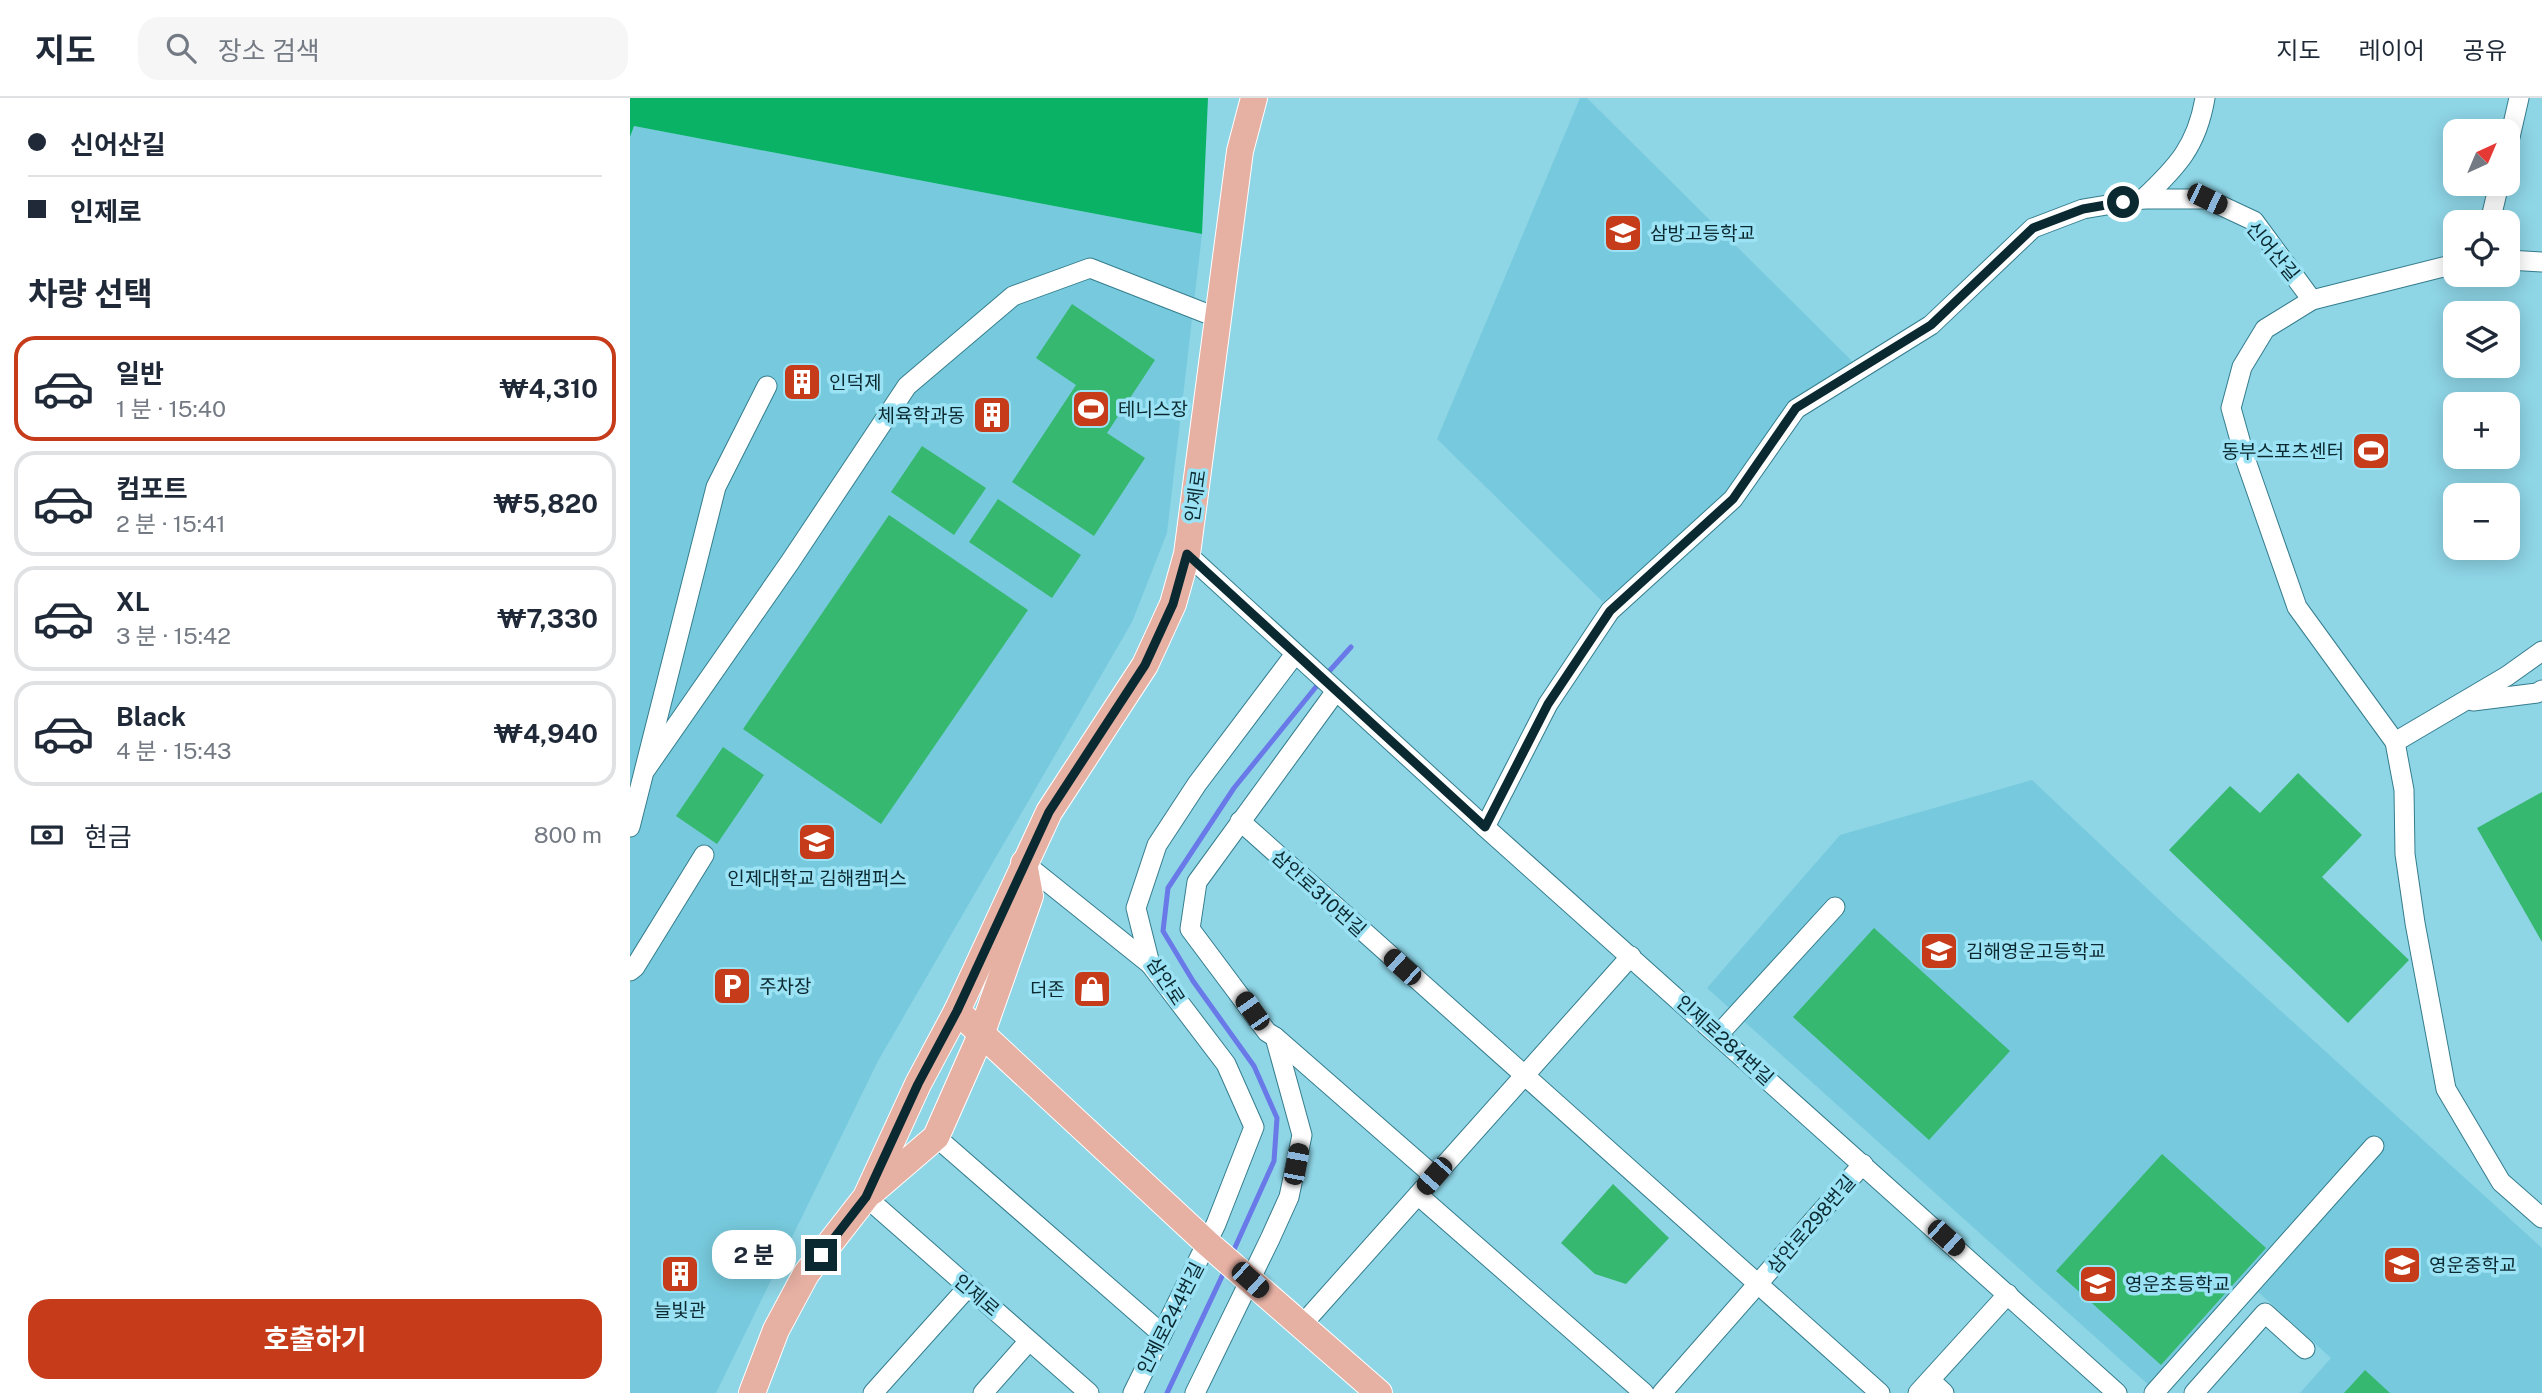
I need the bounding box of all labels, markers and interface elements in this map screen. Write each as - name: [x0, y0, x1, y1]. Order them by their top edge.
- search box: [138, 17, 628, 80]
- icon: search: [162, 29, 200, 67]
- text: 지도: [35, 31, 96, 69]
- text: 장소 검색: [218, 35, 320, 66]
- text: 지도: [2276, 36, 2321, 64]
- text: 레이어: [2359, 36, 2425, 64]
- text: 공유: [2463, 36, 2507, 64]
- north arrow: [2443, 119, 2520, 196]
- map controls: [2443, 119, 2520, 560]
- text: 신어산길: [70, 129, 166, 160]
- car: [2184, 180, 2231, 218]
- route start: [2107, 186, 2139, 218]
- text: 인제로: [70, 196, 142, 227]
- button: locate: [2443, 210, 2520, 287]
- school or university icon: 삼방고등학교: [1602, 212, 1644, 254]
- street label: 신어산길: [2242, 217, 2304, 285]
- place label: 삼방고등학교: [1650, 222, 1755, 244]
- text: 차량 선택: [28, 275, 153, 312]
- button: layers: [2443, 301, 2520, 378]
- icon: car: [32, 357, 95, 420]
- text: 일반: [116, 358, 164, 389]
- building icon: 인덕제: [781, 361, 823, 403]
- place label: 인덕제: [829, 371, 881, 393]
- text: ₩4,310: [499, 373, 598, 404]
- sports icon: 테니스장: [1070, 388, 1112, 430]
- button: +: [2443, 392, 2520, 469]
- building icon: 체육학과동: [971, 394, 1013, 436]
- text: 1 분 · 15:40: [116, 395, 226, 422]
- place label: 테니스장: [1118, 398, 1188, 420]
- place label: 체육학과동: [878, 404, 965, 426]
- sports icon: 동부스포츠센터: [2350, 430, 2392, 472]
- place label: 동부스포츠센터: [2222, 440, 2344, 462]
- street label: 인제로: [1180, 468, 1210, 524]
- icon: car: [32, 472, 95, 535]
- text: 컴포트: [116, 473, 188, 504]
- button: −: [2443, 483, 2520, 560]
- text: ₩5,820: [493, 488, 598, 519]
- text: 2 분 · 15:41: [116, 510, 226, 537]
- text: XL: [116, 586, 150, 617]
- icon: car: [32, 587, 95, 650]
- text: ₩7,330: [497, 603, 598, 634]
- text: 3 분 · 15:42: [116, 622, 231, 649]
- text: Black: [116, 701, 186, 732]
- icon: car: [32, 702, 95, 765]
- text: ₩4,940: [494, 718, 598, 749]
- text: 4 분 · 15:43: [116, 737, 232, 764]
- icon: cash: [28, 816, 66, 854]
- text: 현금: [84, 821, 132, 852]
- text: 800 m: [534, 821, 602, 848]
- school or university icon: 인제대학교 김해캠퍼스: [796, 821, 838, 863]
- street label: 삼안로310번길: [1268, 845, 1370, 941]
- place label: 인제대학교 김해캠퍼스: [727, 867, 907, 889]
- school or university icon: 김해영운고등학교: [1918, 930, 1960, 972]
- place label: 김해영운고등학교: [1966, 940, 2106, 962]
- car: [1380, 945, 1425, 989]
- street label: 삼안로: [1142, 953, 1190, 1009]
- parking icon: 주차장: [711, 965, 753, 1007]
- shop icon: 더존: [1071, 968, 1113, 1010]
- place label: 주차장: [759, 975, 811, 997]
- place label: 더존: [1030, 978, 1065, 1000]
- car: [1232, 988, 1273, 1034]
- street label: 인제로284번길: [1672, 991, 1778, 1089]
- car: [1282, 1141, 1311, 1187]
- car: [1413, 1153, 1456, 1199]
- street label: 삼안로298번길: [1762, 1170, 1860, 1278]
- car: [1924, 1216, 1969, 1260]
- callout: 2 분: [712, 1230, 796, 1280]
- route end: [805, 1239, 837, 1271]
- text: 2 분: [734, 1241, 774, 1268]
- school or university icon: 영운중학교: [2381, 1244, 2423, 1286]
- building icon: 늘빛관: [659, 1253, 701, 1295]
- place label: 영운중학교: [2429, 1254, 2516, 1276]
- street label: 인제로244번길: [1132, 1258, 1208, 1378]
- car: [1228, 1258, 1273, 1302]
- school or university icon: 영운초등학교: [2077, 1263, 2119, 1305]
- street label: 인제로: [950, 1269, 1004, 1321]
- place label: 영운초등학교: [2125, 1273, 2230, 1295]
- button: 호출하기: [28, 1299, 602, 1379]
- place label: 늘빛관: [654, 1299, 706, 1321]

